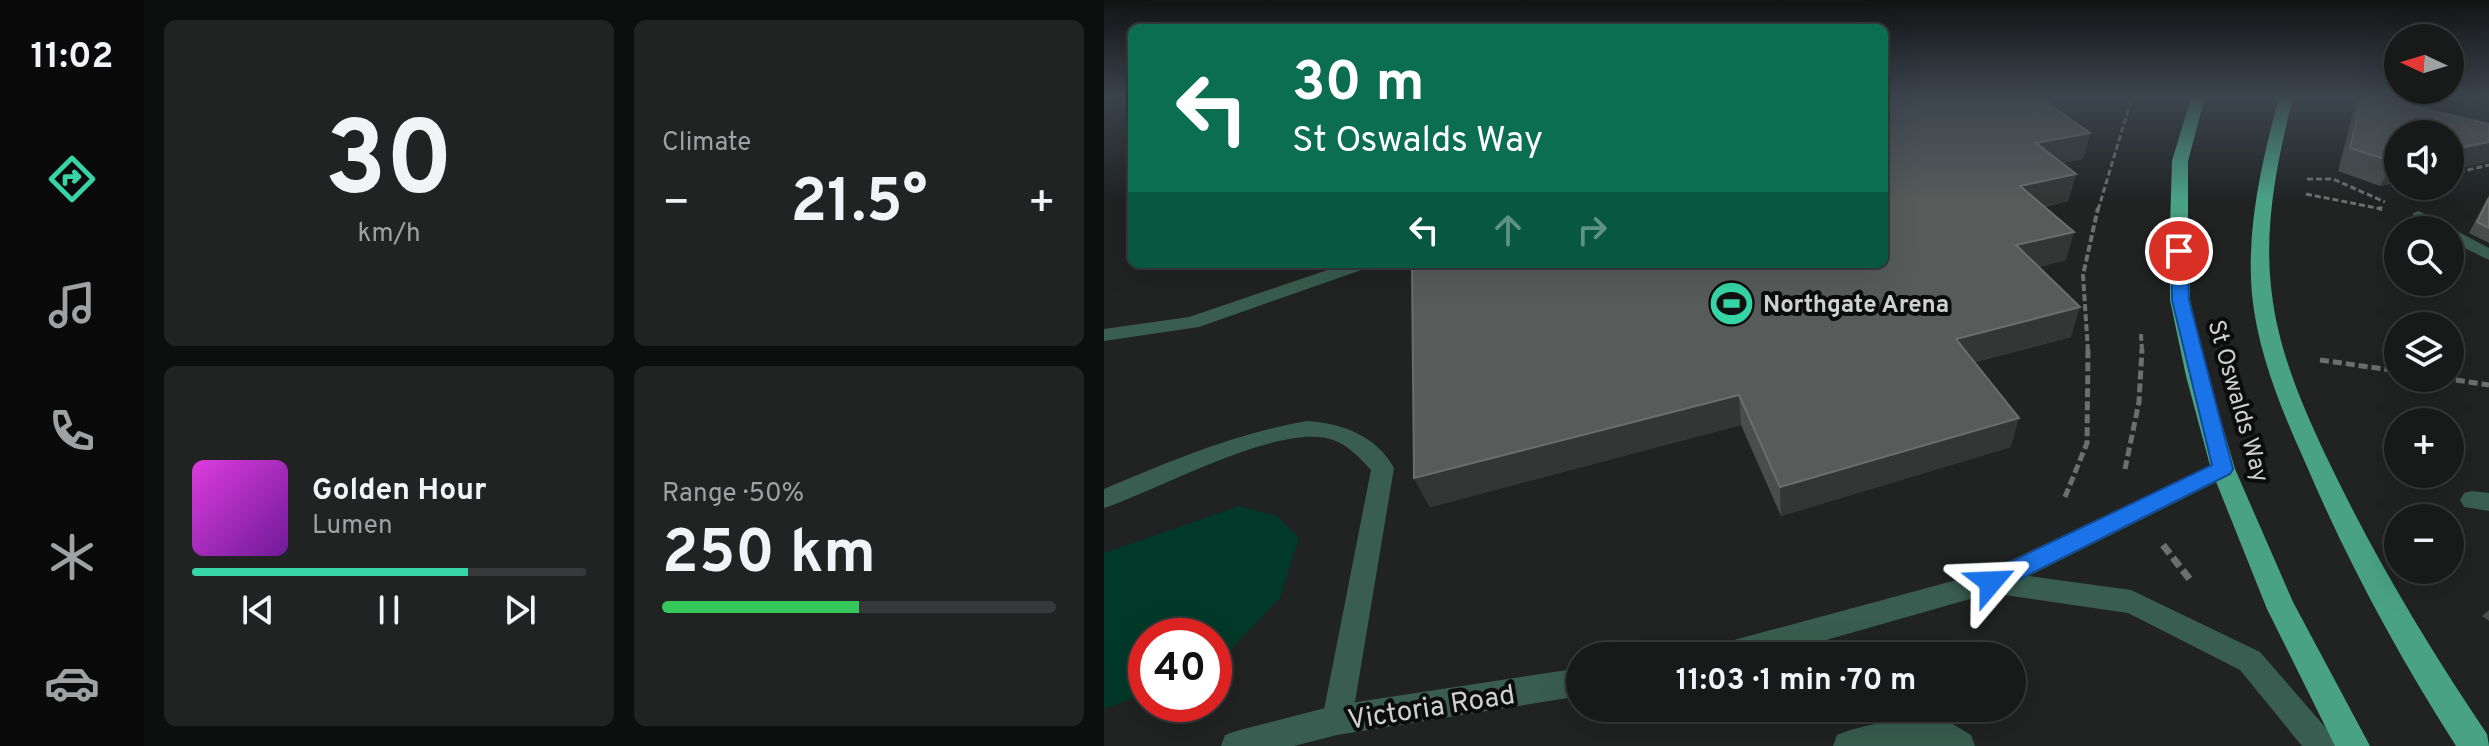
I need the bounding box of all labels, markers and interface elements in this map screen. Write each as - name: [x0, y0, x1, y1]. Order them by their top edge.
- north arrow: [2384, 24, 2464, 104]
- map controls: [2384, 24, 2464, 584]
- text: 11:02: [30, 35, 114, 81]
- text: 30 m: [1292, 50, 1425, 120]
- icon: left: [1160, 56, 1264, 160]
- text: 30: [324, 100, 454, 232]
- text: St Oswalds Way: [1292, 119, 1543, 165]
- button: sound: [2384, 120, 2464, 200]
- text: Climate: [662, 127, 751, 160]
- icon: directions: [44, 151, 100, 207]
- text: 21.5°: [790, 167, 928, 243]
- text: −: [662, 177, 690, 233]
- text: +: [1028, 177, 1056, 233]
- icon: left: [1402, 208, 1446, 252]
- icon: ahead: [1486, 208, 1530, 252]
- icon: right: [1570, 208, 1614, 252]
- button: search: [2384, 216, 2464, 296]
- pin: [2145, 217, 2213, 285]
- text: km/h: [357, 218, 421, 251]
- icon: arrive: [2157, 229, 2201, 273]
- icon: music: [44, 277, 100, 333]
- sports icon: Northgate Arena: [1708, 280, 1756, 328]
- place label: Northgate Arena: [1763, 291, 1949, 321]
- button: layers: [2384, 312, 2464, 392]
- street label: St Oswalds Way: [2200, 317, 2275, 486]
- icon: phone: [44, 403, 100, 459]
- button: +: [2384, 408, 2464, 488]
- text: Golden Hour: [312, 473, 486, 510]
- text: Range · 50%: [662, 478, 804, 511]
- button: −: [2384, 504, 2464, 584]
- text: Lumen: [312, 510, 393, 543]
- text: 250 km: [662, 518, 876, 594]
- icon: climate: [44, 529, 100, 585]
- position arrow: [1949, 540, 2033, 624]
- icon: previous: [236, 588, 280, 632]
- icon: pause: [367, 588, 411, 632]
- icon: next: [498, 588, 542, 632]
- speed limit sign: 40: [1128, 618, 1232, 722]
- icon: car: [44, 655, 100, 711]
- text: 11:03 · 1 min · 70 m: [1676, 663, 1916, 700]
- street label: Victoria Road: [1345, 678, 1518, 740]

